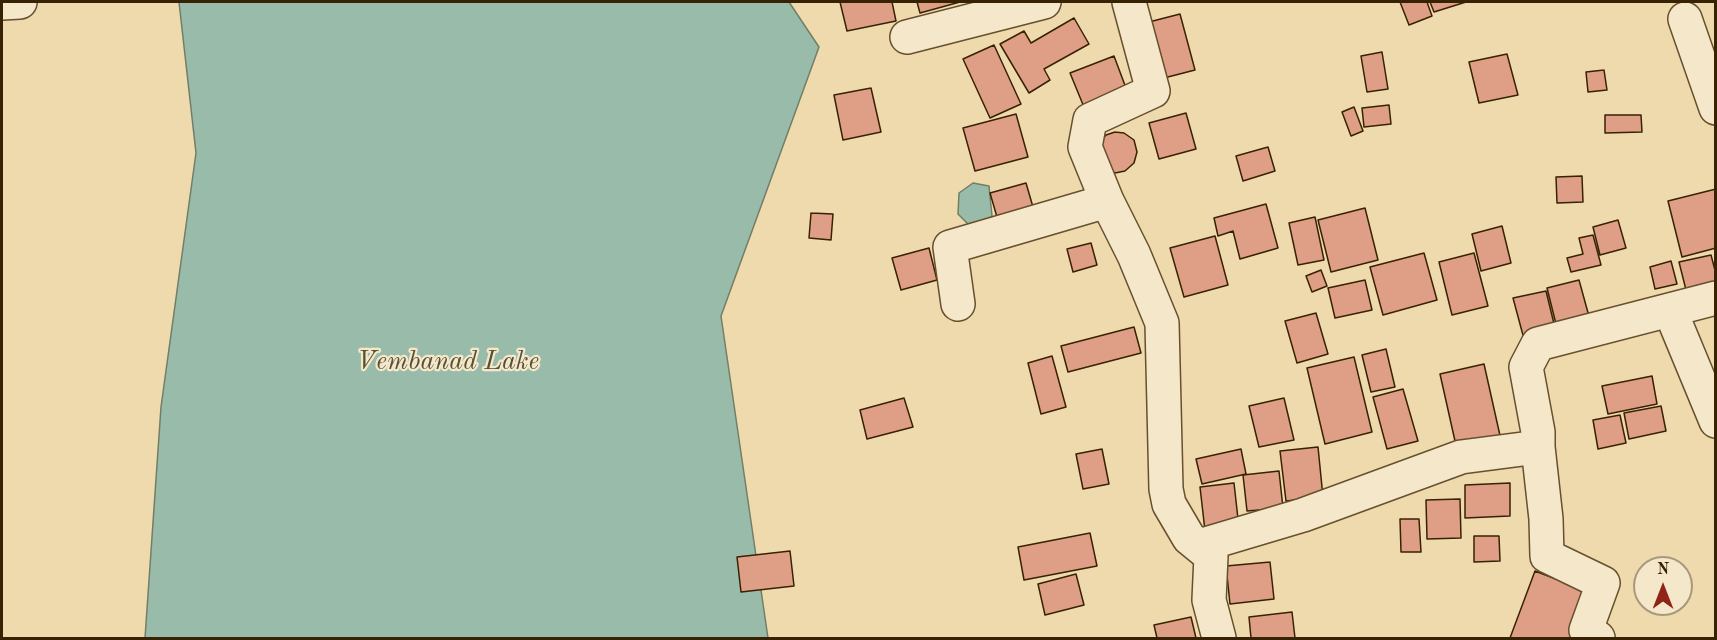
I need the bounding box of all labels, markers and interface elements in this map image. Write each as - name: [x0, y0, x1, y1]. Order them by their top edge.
- water label: Vembanad Lake: [357, 346, 539, 378]
- north arrow: [1633, 556, 1693, 616]
- text: N: [1657, 562, 1669, 578]

